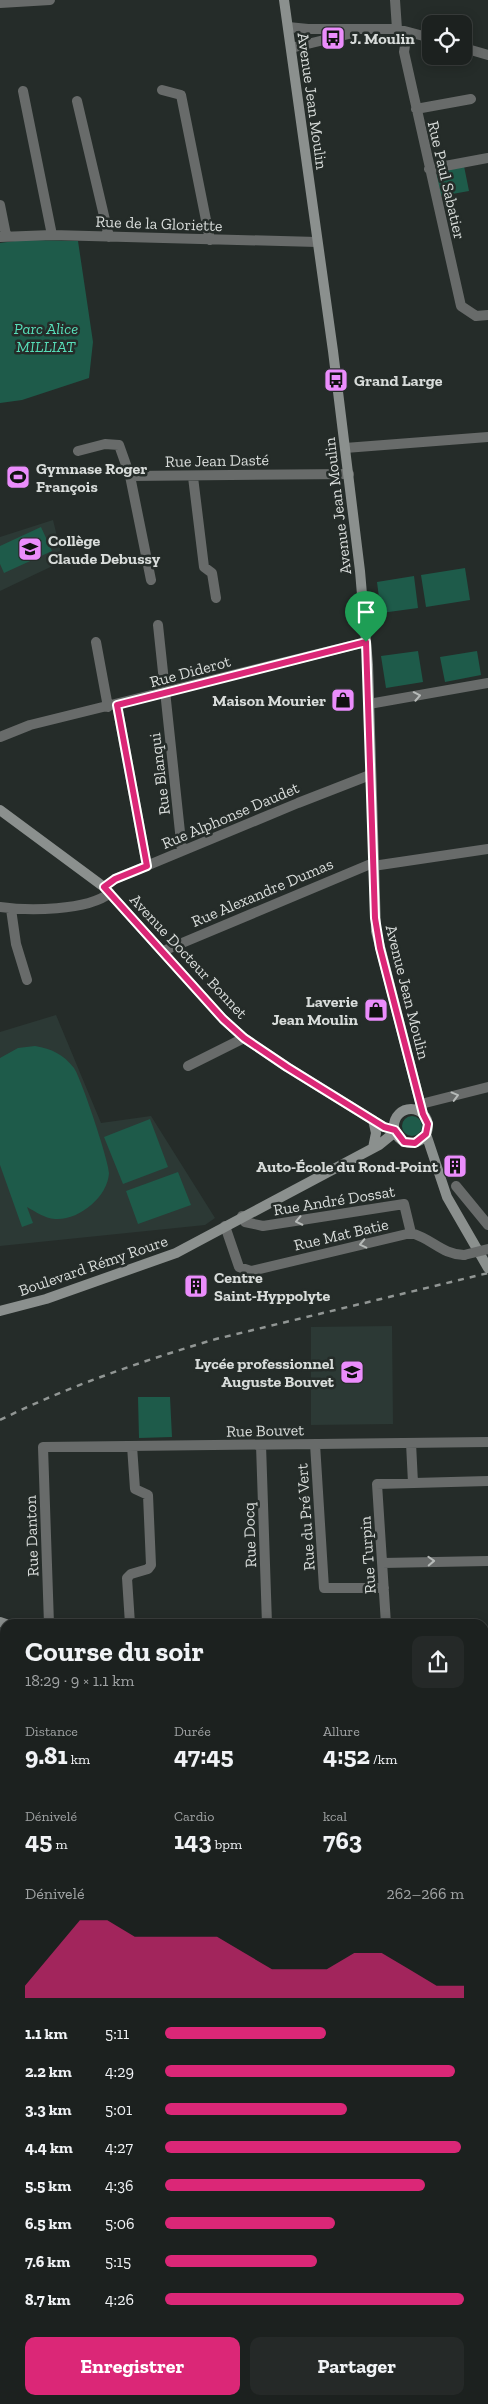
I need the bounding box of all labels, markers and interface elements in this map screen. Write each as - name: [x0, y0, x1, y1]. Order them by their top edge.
- map controls: [422, 15, 472, 65]
- button: locate: [422, 15, 472, 65]
- bus stop icon: J. Moulin: [320, 25, 346, 51]
- place label: J. Moulin: [350, 29, 415, 48]
- street label: Avenue Jean Moulin: [294, 32, 332, 171]
- street label: Rue Paul Sabatier: [424, 119, 469, 241]
- street label: Rue de la Gloriette: [95, 212, 223, 235]
- park label: Parc Alice MILLIAT: [14, 319, 78, 356]
- bus stop icon: Grand Large: [323, 367, 349, 393]
- place label: Grand Large: [354, 371, 443, 390]
- street label: Avenue Jean Moulin: [320, 436, 355, 575]
- street label: Rue Jean Dasté: [165, 450, 269, 471]
- place label: Gymnase Roger François: [36, 459, 147, 496]
- sports icon: Gymnase Roger François: [5, 464, 31, 490]
- place label: Collège Claude Debussy: [48, 531, 161, 568]
- school or university icon: Collège Claude Debussy: [17, 536, 43, 562]
- pin: [345, 591, 387, 642]
- icon: arrive: [352, 598, 380, 626]
- street label: Rue Diderot: [148, 652, 233, 691]
- shop icon: Maison Mourier: [330, 687, 356, 713]
- place label: Maison Mourier: [212, 691, 326, 710]
- one-way arrow: [413, 692, 421, 702]
- street label: Rue Blanqui: [145, 731, 174, 816]
- street label: Rue Alphonse Daudet: [159, 778, 302, 853]
- street label: Rue Alexandre Dumas: [188, 854, 336, 931]
- street label: Avenue Docteur Bonnet: [126, 890, 251, 1023]
- street label: Avenue Jean Moulin: [382, 923, 434, 1062]
- place label: Laverie Jean Moulin: [272, 992, 359, 1029]
- shop icon: Laverie Jean Moulin: [363, 997, 389, 1023]
- one-way arrow: [450, 1091, 459, 1102]
- building icon: Auto-École du Rond-Point: [442, 1153, 468, 1179]
- place label: Auto-École du Rond-Point: [256, 1157, 439, 1176]
- street label: Rue André Dossat: [272, 1181, 396, 1219]
- street label: Rue Mat Batie: [292, 1214, 390, 1255]
- one-way arrow: [295, 1215, 304, 1226]
- street label: Boulevard Rémy Roure: [16, 1231, 170, 1300]
- one-way arrow: [359, 1238, 368, 1249]
- place label: Centre Saint-Hyppolyte: [214, 1268, 330, 1305]
- building icon: Centre Saint-Hyppolyte: [183, 1273, 209, 1299]
- place label: Lycée professionnel Auguste Bouvet: [195, 1354, 335, 1391]
- school or university icon: Lycée professionnel Auguste Bouvet: [339, 1359, 365, 1385]
- street label: Rue Bouvet: [226, 1420, 304, 1441]
- street label: Rue du Pré Vert: [292, 1463, 319, 1571]
- street label: Rue Danton: [21, 1494, 42, 1577]
- street label: Rue Docq: [239, 1502, 260, 1568]
- street label: Rue Turpin: [355, 1515, 380, 1594]
- one-way arrow: [427, 1556, 435, 1567]
- text: Course du soir: [25, 1635, 204, 1668]
- button: share: [412, 1636, 464, 1688]
- text: 18:29 · 9 × 1.1 km: [25, 1671, 134, 1690]
- text: Distance: [25, 1723, 78, 1740]
- text: Durée: [174, 1723, 211, 1740]
- text: Allure: [323, 1723, 360, 1740]
- text: 9.81: [25, 1740, 68, 1770]
- text: 47:45: [174, 1740, 234, 1770]
- text: 4:52: [323, 1740, 370, 1770]
- text: km: [68, 1751, 90, 1768]
- text: /km: [370, 1751, 397, 1768]
- text: Dénivelé: [25, 1808, 77, 1825]
- text: Cardio: [174, 1808, 214, 1825]
- text: kcal: [323, 1808, 347, 1825]
- text: 45: [25, 1825, 52, 1855]
- text: 143: [174, 1825, 212, 1855]
- text: 763: [323, 1825, 362, 1855]
- text: m: [52, 1836, 68, 1853]
- text: bpm: [212, 1836, 242, 1853]
- text: Dénivelé: [25, 1884, 84, 1903]
- text: 262–266 m: [387, 1884, 464, 1903]
- text: 1.1 km: [25, 2024, 67, 2043]
- text: 5:11: [105, 2024, 129, 2043]
- text: 2.2 km: [25, 2062, 72, 2081]
- text: 4:29: [105, 2062, 134, 2081]
- text: 3.3 km: [25, 2100, 72, 2119]
- text: 5:01: [105, 2100, 132, 2119]
- text: 4.4 km: [25, 2138, 73, 2157]
- text: 4:27: [105, 2138, 133, 2157]
- text: 5.5 km: [25, 2176, 71, 2195]
- text: 4:36: [105, 2176, 134, 2195]
- text: 6.5 km: [25, 2214, 71, 2233]
- text: 5:06: [105, 2214, 135, 2233]
- text: 7.6 km: [25, 2252, 70, 2271]
- text: 5:15: [105, 2252, 131, 2271]
- text: 8.7 km: [25, 2290, 71, 2309]
- text: 4:26: [105, 2290, 134, 2309]
- button: Enregistrer: [25, 2337, 240, 2395]
- button: Partager: [250, 2337, 464, 2395]

